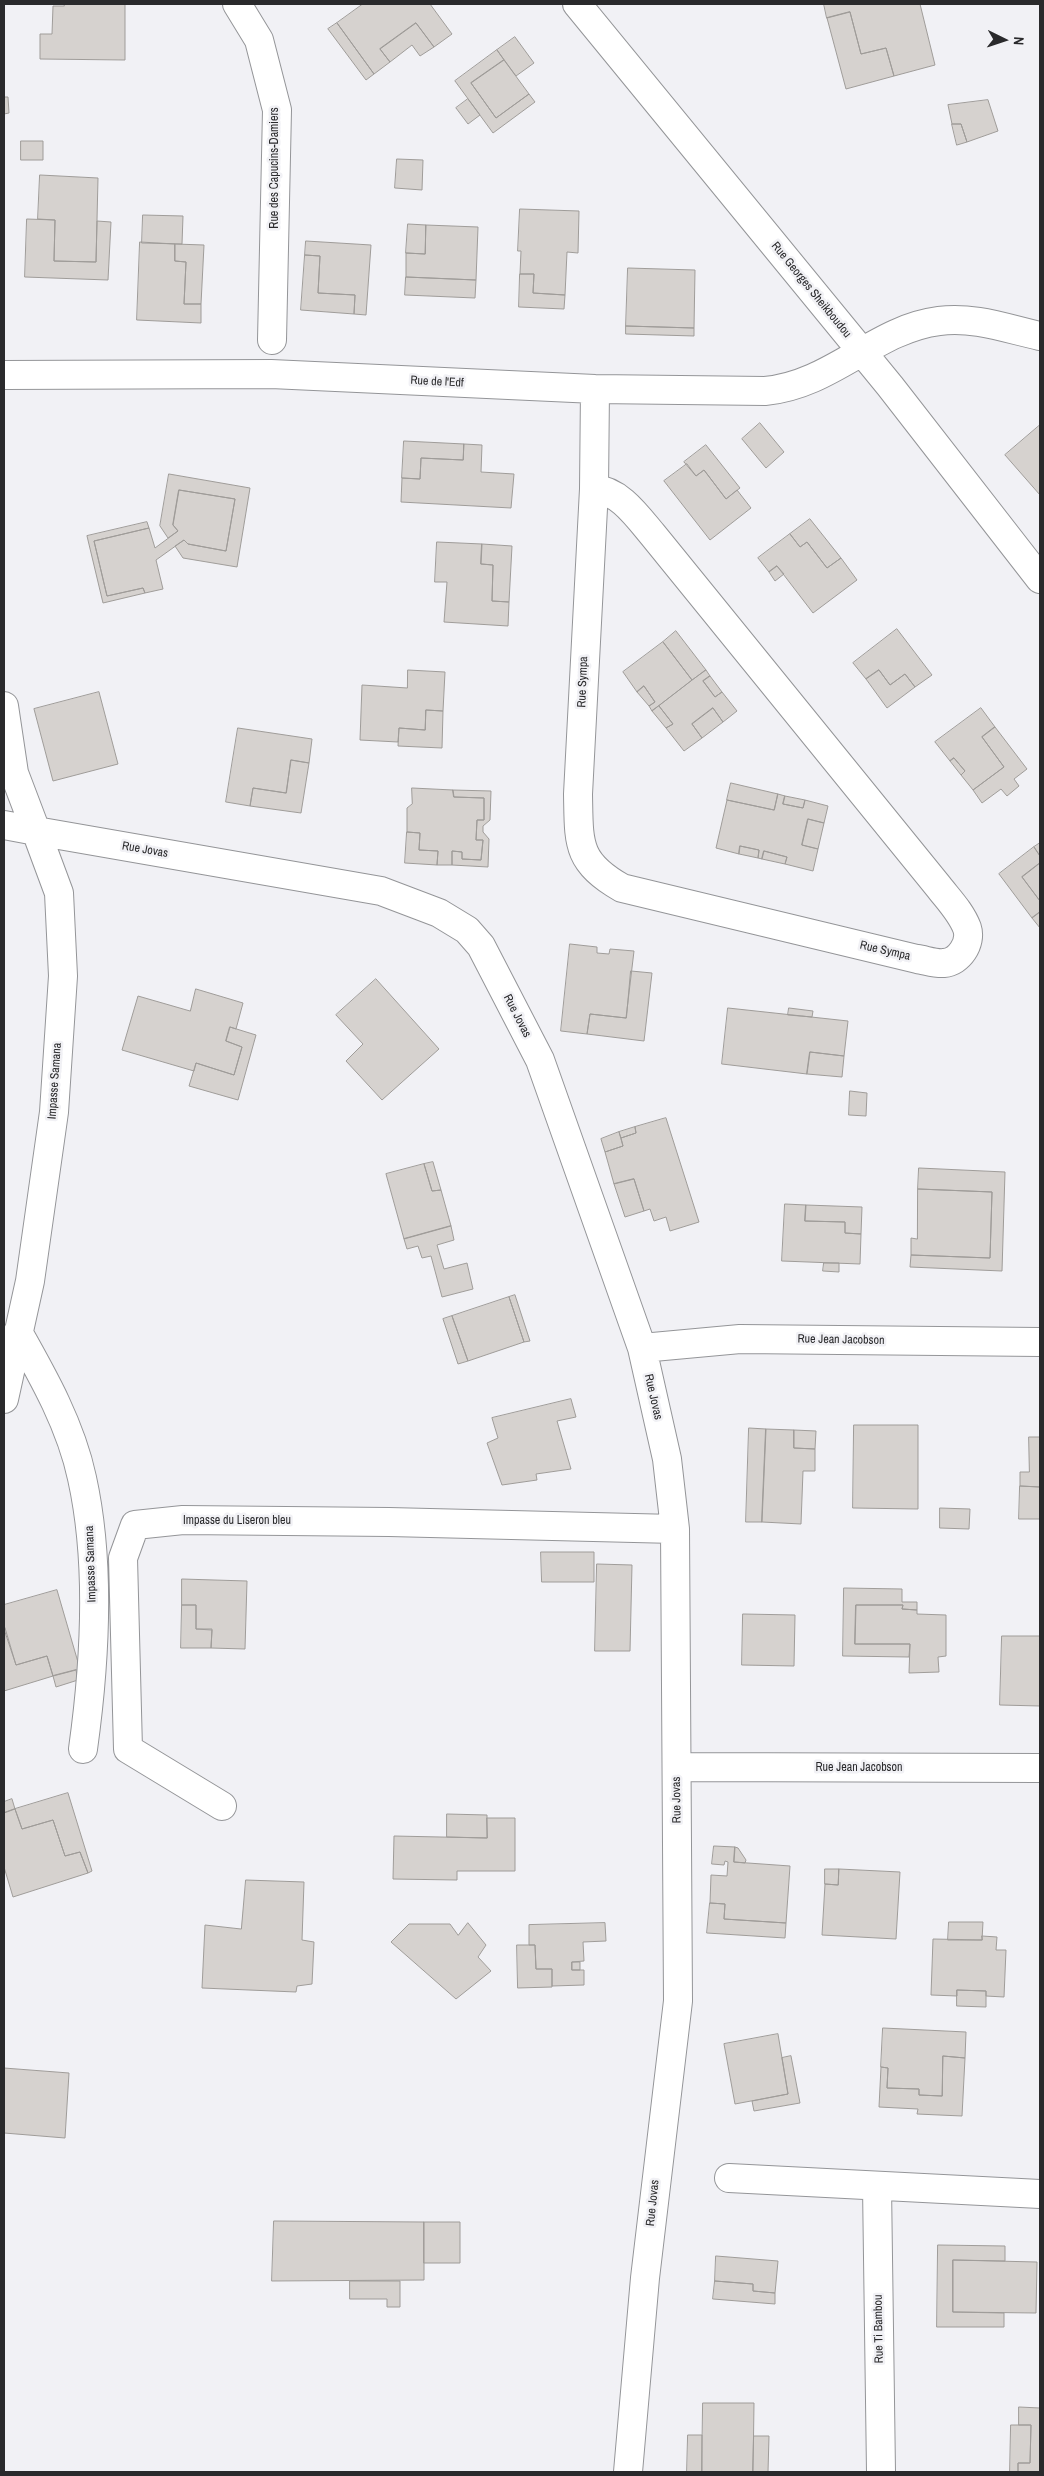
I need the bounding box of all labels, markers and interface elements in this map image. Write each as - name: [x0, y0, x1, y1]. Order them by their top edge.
- north arrow: [979, 15, 1029, 65]
- text: N: [1010, 36, 1028, 46]
- street label: Rue des Capucins-Damiers: [268, 107, 282, 229]
- street label: Rue Georges Sheikboudou: [768, 239, 854, 341]
- street label: Rue de l'Edf: [410, 373, 464, 391]
- street label: Rue Sympa: [575, 656, 591, 708]
- street label: Rue Jovas: [121, 839, 169, 861]
- street label: Rue Sympa: [858, 938, 912, 964]
- street label: Rue Jovas: [500, 992, 534, 1040]
- street label: Impasse Samana: [45, 1042, 65, 1120]
- street label: Rue Jean Jacobson: [797, 1332, 885, 1348]
- street label: Rue Jovas: [641, 1373, 665, 1421]
- street label: Impasse du Liseron bleu: [183, 1514, 291, 1528]
- street label: Impasse Samana: [82, 1525, 100, 1603]
- street label: Rue Jean Jacobson: [816, 1761, 902, 1775]
- street label: Rue Jovas: [669, 1777, 685, 1823]
- street label: Rue Jovas: [643, 2179, 663, 2227]
- street label: Rue Ti Bambou: [871, 2295, 887, 2363]

